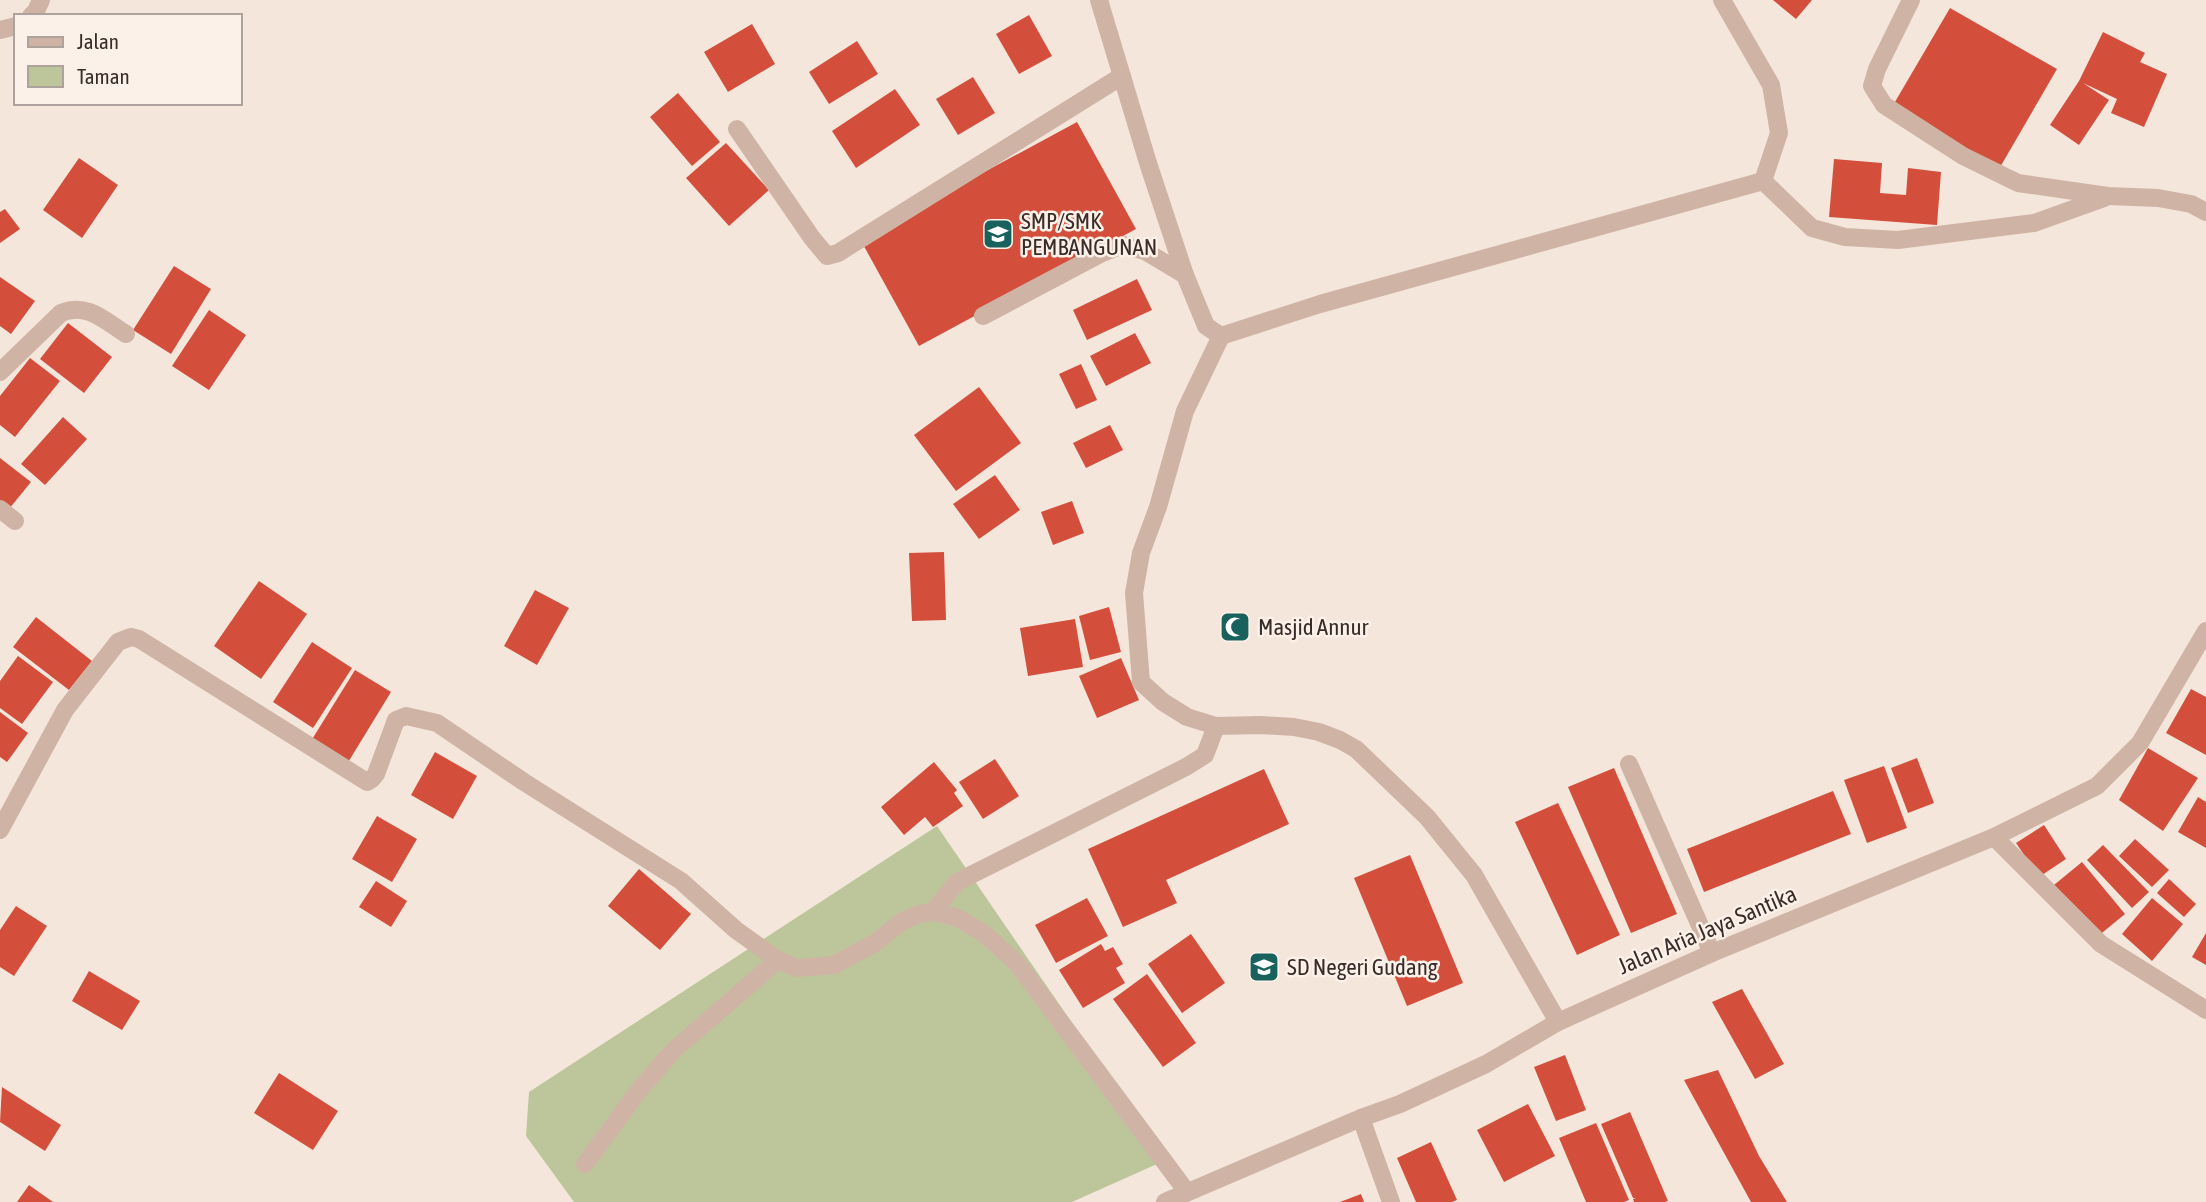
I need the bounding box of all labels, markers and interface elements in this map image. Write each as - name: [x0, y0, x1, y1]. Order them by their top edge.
- legend: [14, 14, 242, 105]
- text: Jalan: [77, 29, 119, 53]
- text: Taman: [77, 64, 130, 88]
- place label: SMP/SMK PEMBANGUNAN: [1021, 208, 1157, 260]
- school or university icon: SMP/SMK PEMBANGUNAN: [981, 217, 1015, 251]
- mosque icon: Masjid Annur: [1218, 610, 1252, 644]
- place label: Masjid Annur: [1258, 614, 1370, 640]
- street label: Jalan Aria Jaya Santika: [1614, 881, 1800, 979]
- school or university icon: SD Negeri Gudang: [1247, 950, 1281, 984]
- place label: SD Negeri Gudang: [1287, 954, 1438, 980]

